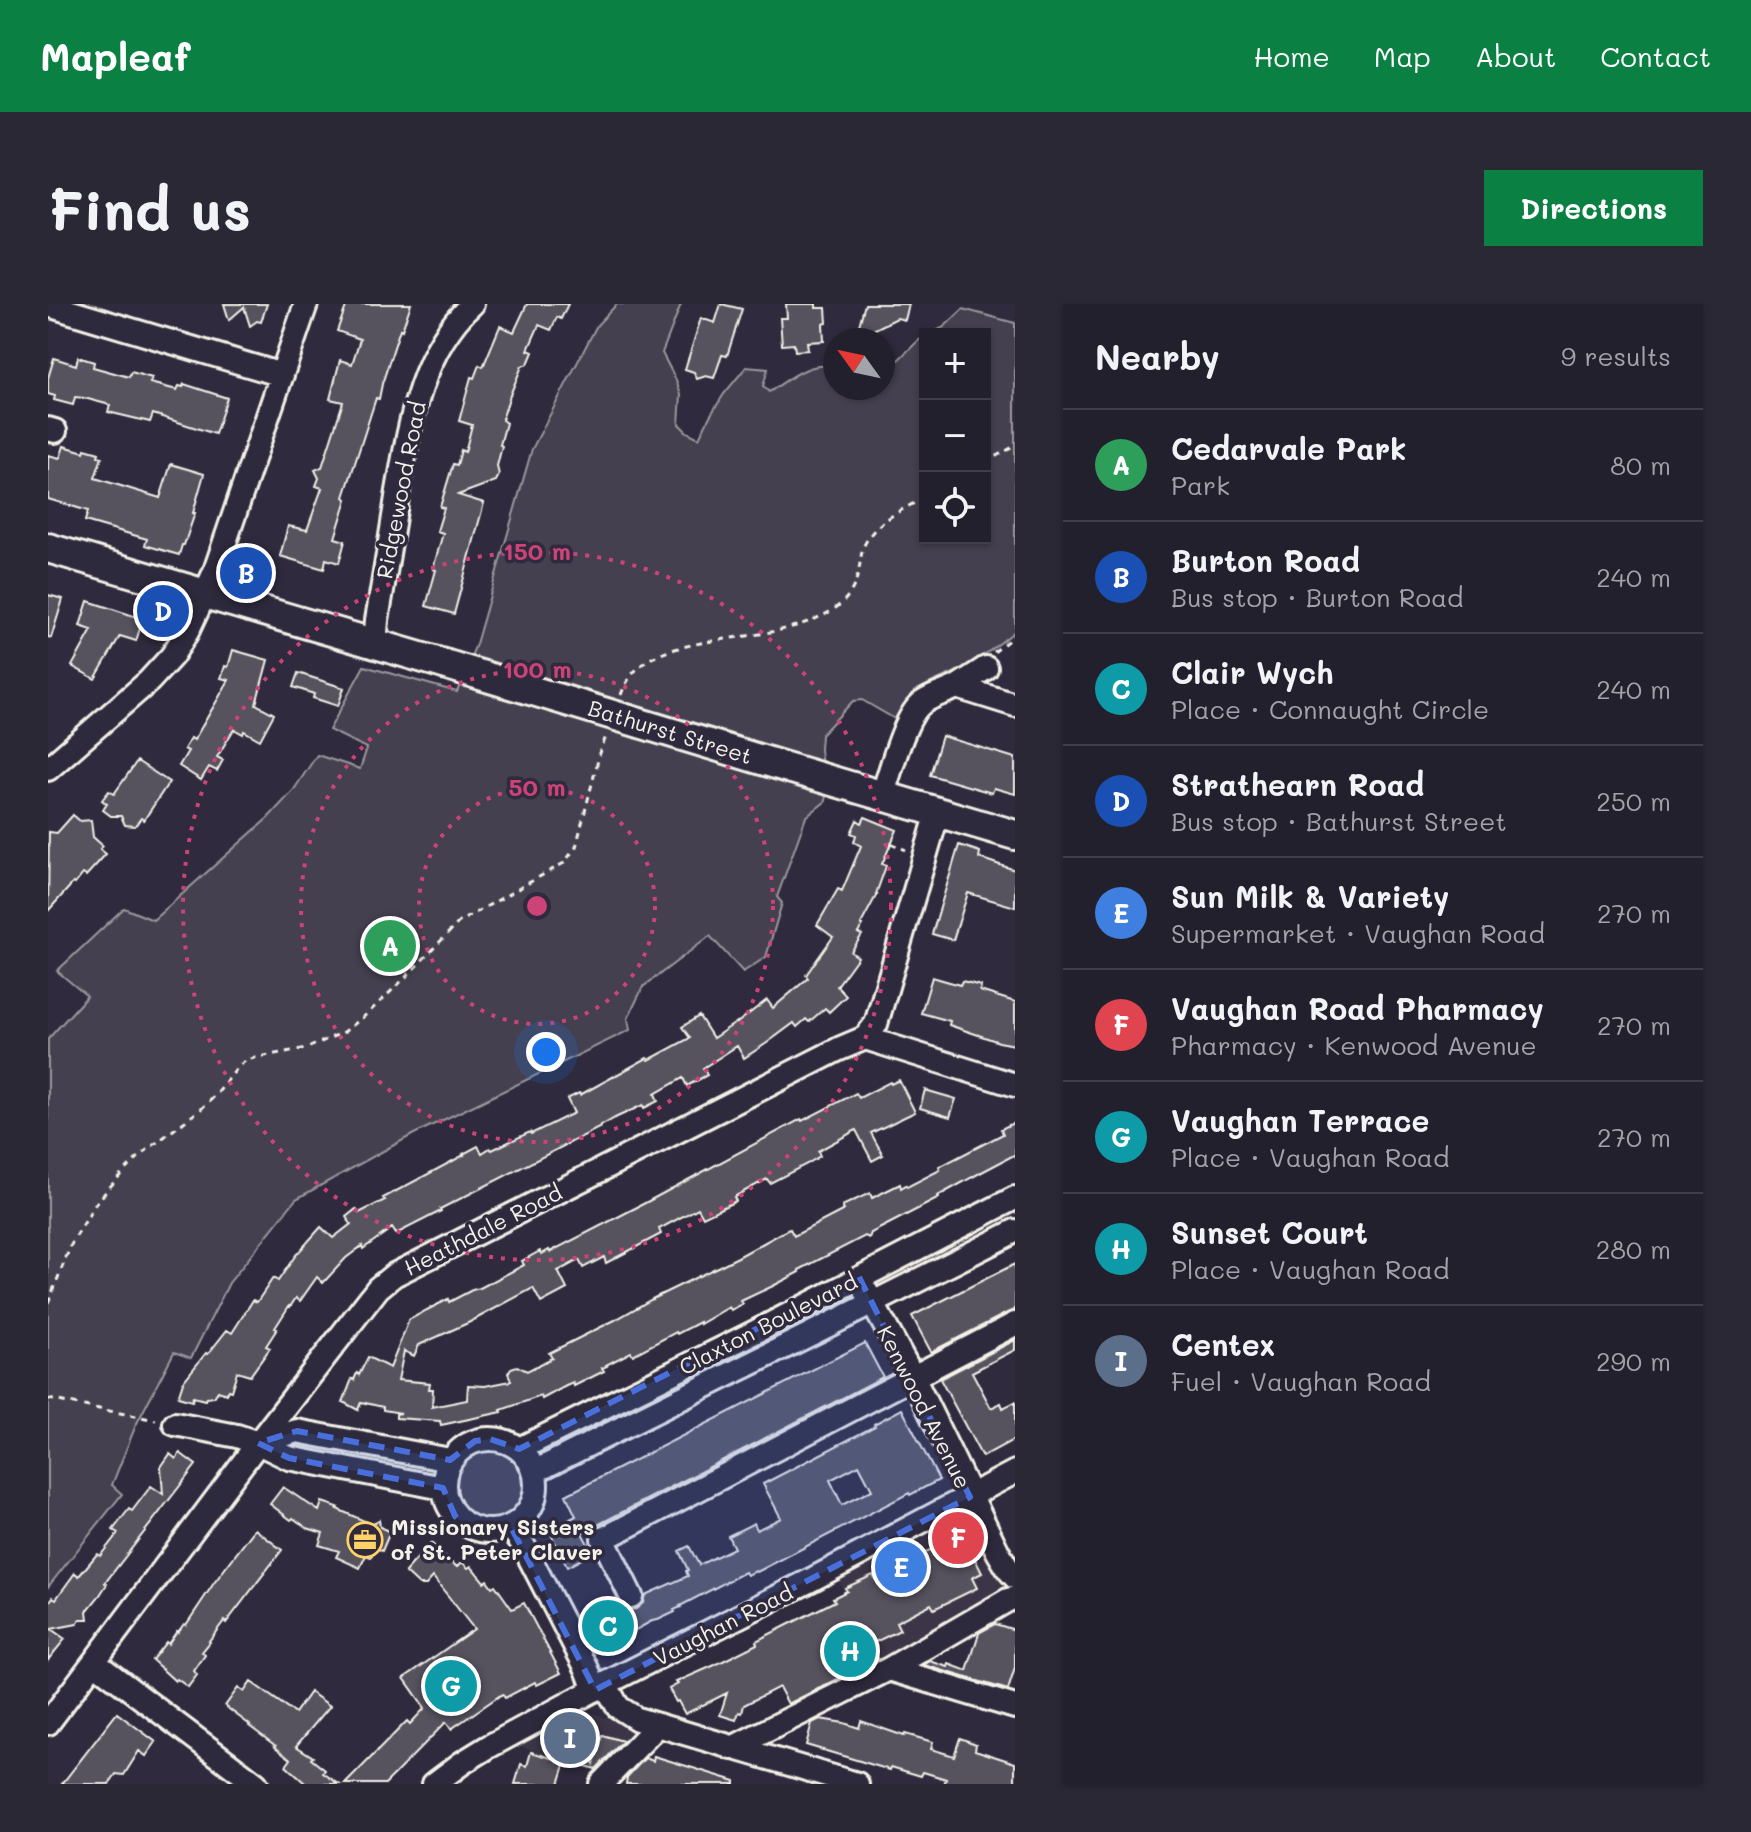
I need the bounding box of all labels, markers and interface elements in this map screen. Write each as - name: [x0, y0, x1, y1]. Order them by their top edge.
- text: Mapleaf: [40, 31, 191, 81]
- text: Home: [1254, 38, 1330, 74]
- text: Map: [1374, 38, 1431, 74]
- text: About: [1475, 38, 1556, 74]
- text: Contact: [1600, 38, 1711, 74]
- button: Directions: [1484, 170, 1703, 246]
- text: Find us: [48, 172, 251, 245]
- north arrow: [823, 328, 895, 400]
- map controls: [919, 328, 991, 544]
- button: +: [919, 328, 991, 400]
- text: Nearby: [1095, 334, 1220, 379]
- text: 9 results: [1561, 339, 1671, 373]
- street label: Ridgewood Road: [369, 399, 432, 581]
- button: −: [919, 400, 991, 472]
- text: Cedarvale Park: [1171, 428, 1406, 468]
- text: A: [1112, 448, 1130, 482]
- text: 80 m: [1610, 448, 1671, 482]
- text: Park: [1171, 468, 1230, 502]
- button: locate: [919, 472, 991, 544]
- text: 150 m: [503, 535, 571, 566]
- text: Burton Road: [1171, 540, 1360, 580]
- pin: B: [220, 543, 272, 603]
- text: B: [1112, 560, 1130, 594]
- text: 240 m: [1596, 560, 1671, 594]
- text: Bus stop · Burton Road: [1171, 580, 1464, 614]
- pin: D: [137, 581, 189, 641]
- text: Clair Wych: [1171, 652, 1334, 692]
- text: 100 m: [502, 653, 572, 684]
- text: C: [1111, 672, 1131, 706]
- text: 240 m: [1596, 672, 1671, 706]
- text: Place · Connaught Circle: [1171, 692, 1489, 726]
- street label: Bathurst Street: [585, 693, 756, 770]
- text: Strathearn Road: [1171, 764, 1424, 804]
- text: 50 m: [508, 771, 566, 802]
- text: D: [1112, 784, 1130, 818]
- text: 250 m: [1596, 784, 1671, 818]
- text: Bus stop · Bathurst Street: [1171, 804, 1507, 838]
- text: Sun Milk & Variety: [1171, 876, 1449, 916]
- centre of rings: [523, 892, 551, 920]
- text: E: [1113, 896, 1129, 930]
- text: 270 m: [1597, 896, 1671, 930]
- pin: A: [364, 916, 416, 976]
- text: Supermarket · Vaughan Road: [1171, 916, 1545, 950]
- text: Vaughan Road Pharmacy: [1171, 988, 1544, 1028]
- text: F: [1113, 1008, 1129, 1042]
- text: 270 m: [1597, 1008, 1671, 1042]
- text: Pharmacy · Kenwood Avenue: [1171, 1028, 1537, 1062]
- your location: [526, 1032, 566, 1072]
- text: Vaughan Terrace: [1171, 1100, 1429, 1140]
- text: G: [1111, 1120, 1131, 1154]
- text: 270 m: [1597, 1120, 1671, 1154]
- text: Place · Vaughan Road: [1171, 1140, 1450, 1174]
- street label: Heathdale Road: [399, 1177, 567, 1282]
- text: Sunset Court: [1171, 1212, 1368, 1252]
- text: H: [1111, 1232, 1131, 1266]
- text: 280 m: [1596, 1232, 1671, 1266]
- text: Place · Vaughan Road: [1171, 1252, 1450, 1286]
- street label: Claxton Boulevard: [674, 1266, 862, 1381]
- street label: Kenwood Avenue: [871, 1320, 978, 1493]
- text: Centex: [1171, 1324, 1275, 1364]
- text: I: [1114, 1344, 1128, 1378]
- text: 290 m: [1596, 1344, 1671, 1378]
- text: Fuel · Vaughan Road: [1171, 1364, 1431, 1398]
- pin: F: [932, 1508, 984, 1568]
- place label: Missionary Sisters of St. Peter Claver: [391, 1512, 603, 1566]
- office icon: Missionary Sisters of St. Peter Claver: [346, 1521, 384, 1559]
- pin: E: [875, 1537, 927, 1597]
- street label: Vaughan Road: [648, 1577, 797, 1672]
- pin: C: [582, 1596, 634, 1656]
- pin: H: [824, 1621, 876, 1681]
- pin: G: [425, 1656, 477, 1716]
- pin: I: [544, 1708, 596, 1768]

